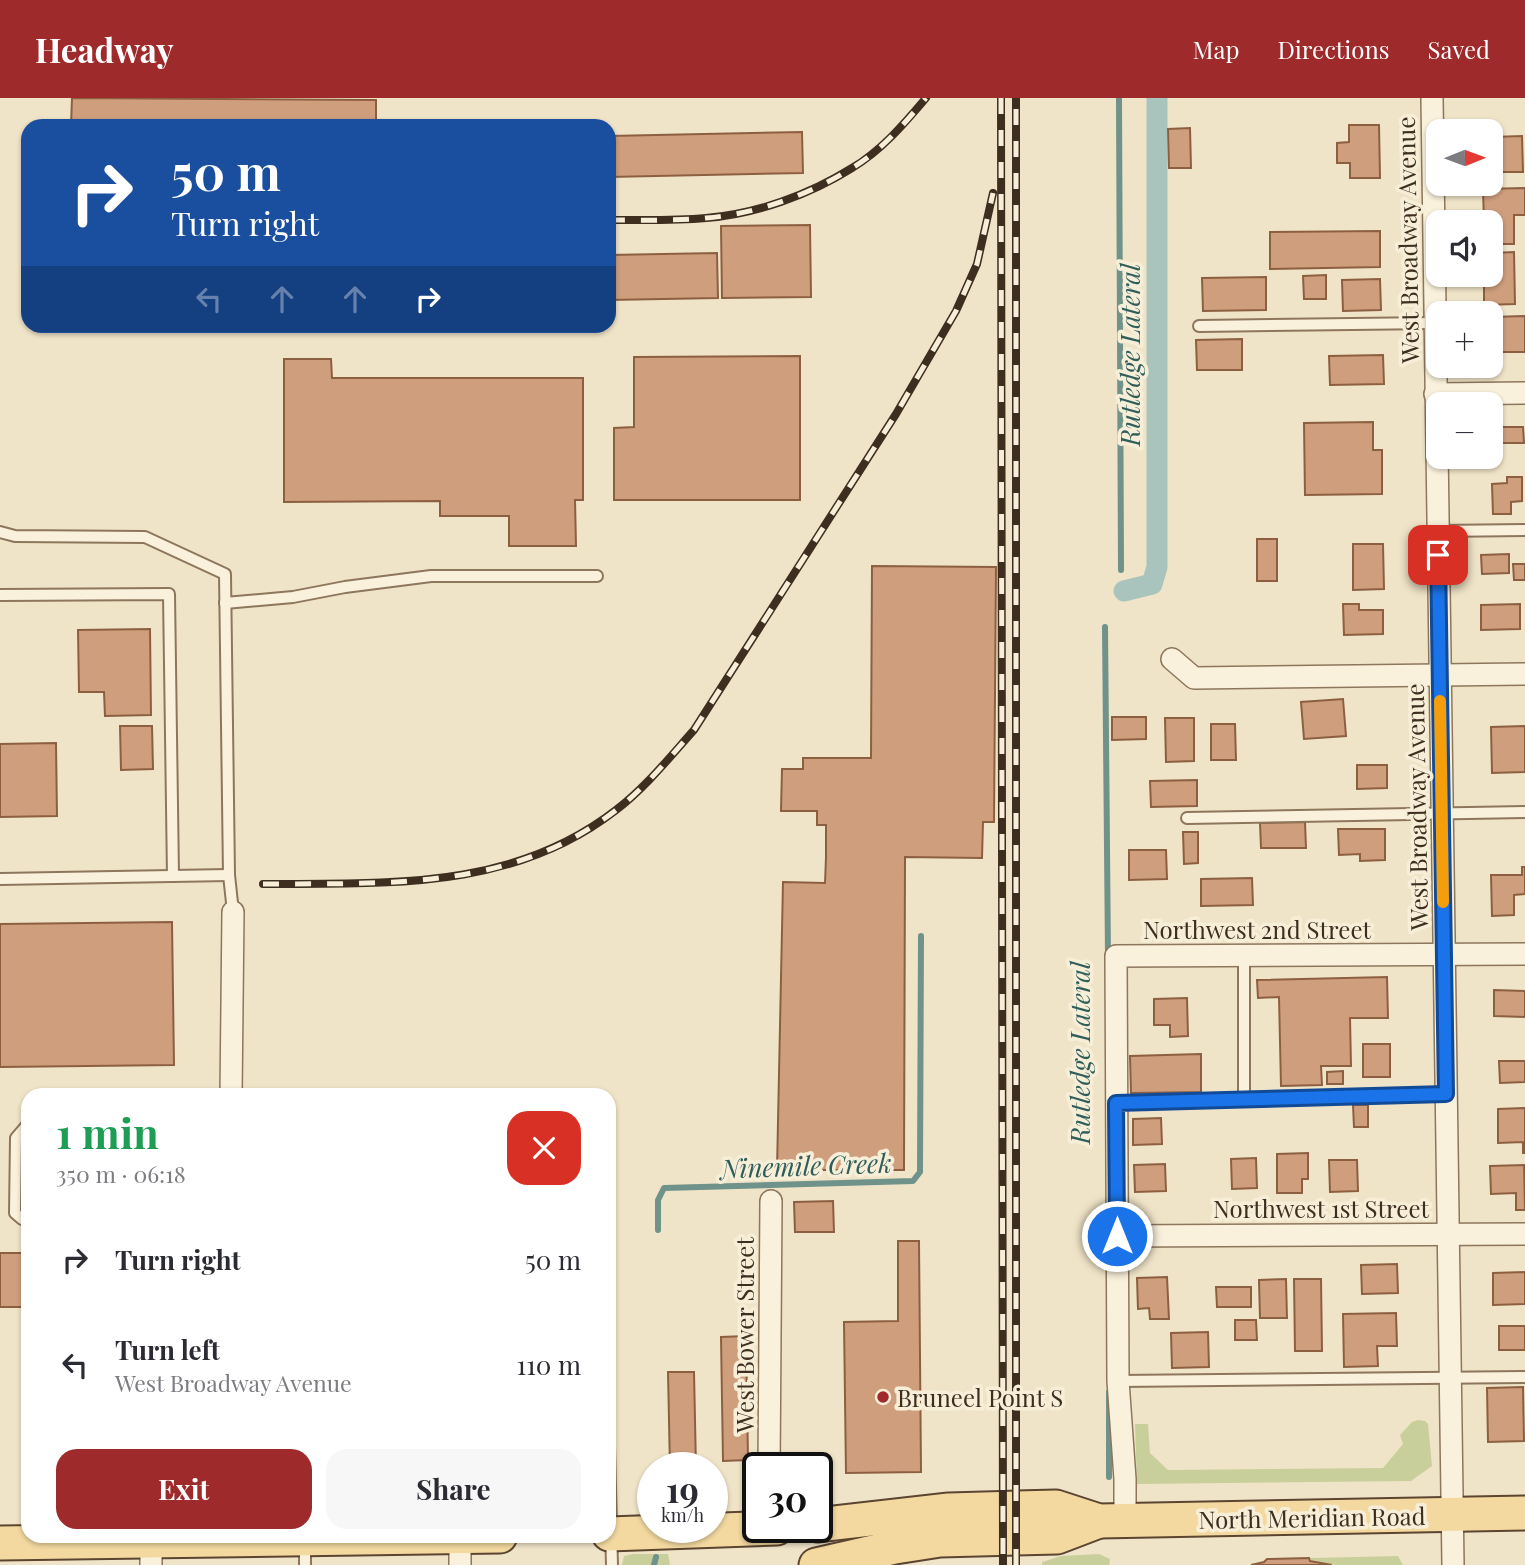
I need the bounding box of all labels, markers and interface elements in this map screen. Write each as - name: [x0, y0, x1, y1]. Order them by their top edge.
- text: Headway: [35, 27, 174, 71]
- text: Map: [1193, 33, 1239, 65]
- text: Directions: [1277, 33, 1390, 65]
- text: Saved: [1428, 33, 1490, 65]
- street label: West Broadway Avenue: [1389, 116, 1425, 365]
- north arrow: [1426, 119, 1503, 196]
- map controls: [1426, 119, 1503, 469]
- text: 50 m: [171, 138, 281, 203]
- icon: right: [56, 147, 147, 238]
- text: Turn right: [171, 201, 319, 244]
- button: sound: [1426, 210, 1503, 287]
- water label: Rutledge Lateral: [1112, 262, 1147, 447]
- icon: left: [190, 280, 228, 318]
- icon: ahead: [263, 280, 301, 318]
- icon: ahead: [336, 280, 374, 318]
- icon: right: [409, 280, 447, 318]
- button: +: [1426, 301, 1503, 378]
- button: −: [1426, 392, 1503, 469]
- pin: [1408, 525, 1468, 585]
- icon: arrive: [1419, 536, 1457, 574]
- street label: West Broadway Avenue: [1398, 683, 1434, 932]
- street label: Northwest 2nd Street: [1143, 913, 1372, 945]
- water label: Rutledge Lateral: [1062, 960, 1097, 1145]
- text: 1 min: [56, 1104, 159, 1160]
- button: close: [507, 1111, 581, 1185]
- water label: Ninemile Creek: [718, 1145, 892, 1186]
- text: 350 m · 06:18: [56, 1158, 186, 1189]
- street label: Northwest 1st Street: [1213, 1192, 1430, 1224]
- position arrow: [1080, 1199, 1154, 1273]
- street label: West Bower Street: [728, 1237, 760, 1434]
- icon: right: [56, 1241, 94, 1279]
- text: Turn right: [115, 1242, 241, 1277]
- text: 50 m: [525, 1242, 581, 1277]
- text: Turn left: [115, 1332, 220, 1367]
- icon: left: [56, 1346, 94, 1384]
- text: 110 m: [517, 1347, 581, 1382]
- text: West Broadway Avenue: [115, 1367, 352, 1398]
- place label: Bruneel Point S: [897, 1381, 1063, 1413]
- marker: Bruneel Point S: [875, 1389, 891, 1405]
- button: Exit: [56, 1449, 312, 1529]
- button: Share: [326, 1449, 581, 1529]
- speed limit sign: 30: [742, 1452, 833, 1543]
- text: 19: [666, 1465, 699, 1512]
- street label: North Meridian Road: [1198, 1499, 1426, 1535]
- text: km/h: [661, 1503, 704, 1527]

